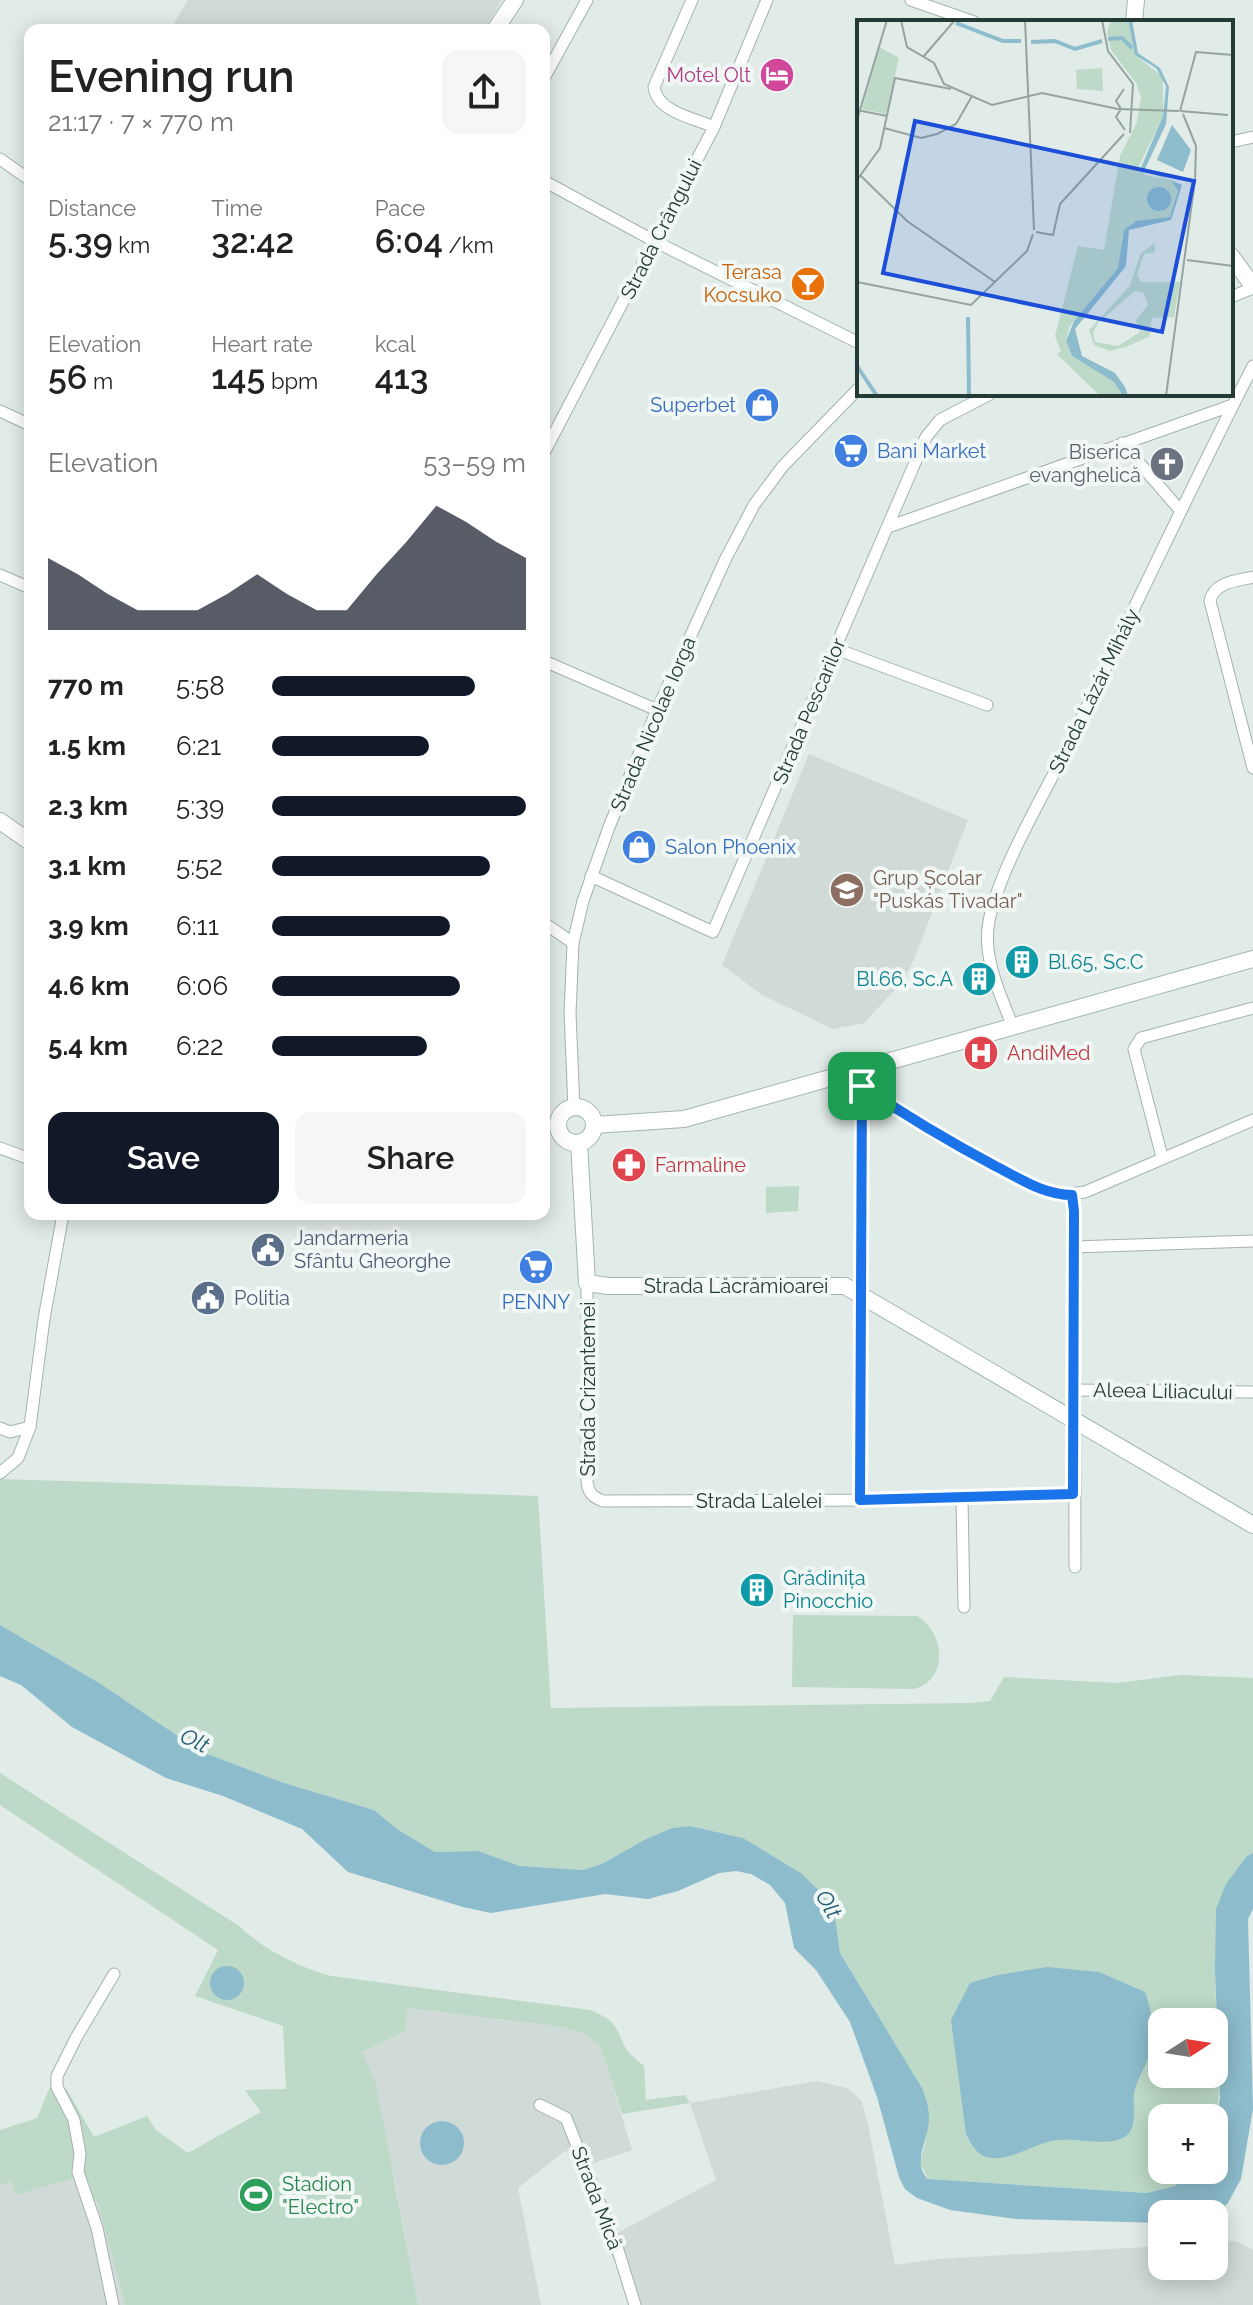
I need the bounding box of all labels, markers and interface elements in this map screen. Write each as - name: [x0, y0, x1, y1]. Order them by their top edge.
- inset map: [857, 20, 1233, 396]
- button: share: [442, 50, 526, 134]
- text: Evening run: [48, 51, 295, 102]
- hotel icon: Motel Olt: [758, 56, 796, 94]
- place label: Motel Olt: [667, 63, 751, 87]
- text: 21:17 · 7 × 770 m: [48, 107, 234, 137]
- street label: Strada Crângului: [615, 155, 707, 303]
- text: Distance: [48, 195, 136, 221]
- text: Time: [211, 195, 263, 221]
- text: Pace: [375, 195, 425, 221]
- text: 5.39: [48, 221, 113, 261]
- text: 32:42: [211, 221, 294, 261]
- text: 6:04: [375, 221, 443, 261]
- text: km: [113, 232, 150, 258]
- text: /km: [443, 232, 494, 258]
- place label: Terasa Kocsuko: [703, 260, 782, 307]
- bar icon: Terasa Kocsuko: [789, 265, 827, 303]
- text: Elevation: [48, 331, 141, 357]
- text: Heart rate: [211, 331, 313, 357]
- text: kcal: [375, 331, 416, 357]
- text: 56: [48, 357, 87, 397]
- text: 145: [211, 357, 265, 397]
- text: 413: [375, 357, 429, 397]
- text: m: [87, 368, 113, 394]
- text: bpm: [265, 368, 318, 394]
- shop icon: Superbet: [743, 386, 781, 424]
- place label: Superbet: [650, 393, 736, 417]
- supermarket icon: Bani Market: [832, 432, 870, 470]
- place label: Bani Market: [877, 439, 986, 463]
- place label: Biserica evanghelică: [1029, 440, 1141, 487]
- church icon: Biserica evanghelică: [1148, 445, 1186, 483]
- text: Elevation: [48, 448, 158, 478]
- text: 53–59 m: [423, 448, 526, 478]
- street label: Strada Lázár Mihály: [1044, 605, 1144, 777]
- street label: Strada Nicolae Iorga: [605, 633, 701, 815]
- street label: Strada Pescarilor: [767, 634, 851, 788]
- text: 770 m: [48, 671, 124, 701]
- text: 5:58: [176, 671, 225, 701]
- text: 1.5 km: [48, 731, 126, 761]
- text: 6:21: [176, 731, 221, 761]
- text: 2.3 km: [48, 791, 128, 821]
- text: 5:39: [176, 791, 224, 821]
- shop icon: Salon Phoenix: [620, 828, 658, 866]
- place label: Salon Phoenix: [665, 835, 796, 859]
- text: 3.1 km: [48, 851, 126, 881]
- text: 5:52: [176, 851, 223, 881]
- place label: Grup Școlar "Puskás Tivadar": [873, 866, 1023, 913]
- school or university icon: Grup Școlar "Puskás Tivadar": [828, 871, 866, 909]
- text: 3.9 km: [48, 911, 129, 941]
- text: 6:11: [176, 911, 219, 941]
- building icon: Bl.65, Sc.C: [1003, 943, 1041, 981]
- place label: Bl.65, Sc.C: [1048, 950, 1144, 974]
- building icon: Bl.66, Sc.A: [960, 960, 998, 998]
- place label: Bl.66, Sc.A: [856, 967, 953, 991]
- text: 4.6 km: [48, 971, 129, 1001]
- text: 6:06: [176, 971, 228, 1001]
- text: 5.4 km: [48, 1031, 128, 1061]
- text: 6:22: [176, 1031, 224, 1061]
- hospital icon: AndiMed: [962, 1034, 1000, 1072]
- place label: AndiMed: [1007, 1041, 1091, 1065]
- pin: [828, 1052, 896, 1120]
- icon: arrive: [840, 1064, 884, 1108]
- button: Save: [48, 1112, 279, 1204]
- button: Share: [295, 1112, 526, 1204]
- pharmacy icon: Farmaline: [610, 1146, 648, 1184]
- place label: Farmaline: [655, 1153, 746, 1177]
- place label: Jandarmeria Sfântu Gheorghe: [294, 1226, 451, 1273]
- public building icon: Jandarmeria Sfântu Gheorghe: [249, 1231, 287, 1269]
- supermarket icon: PENNY: [517, 1248, 555, 1286]
- street label: Strada Lăcrămioarei: [644, 1274, 828, 1298]
- public building icon: Politia: [189, 1279, 227, 1317]
- place label: Politia: [234, 1286, 290, 1310]
- place label: PENNY: [502, 1290, 570, 1314]
- street label: Strada Crizantemei: [576, 1301, 600, 1477]
- street label: Aleea Liliacului: [1093, 1378, 1233, 1404]
- street label: Strada Lalelei: [696, 1489, 822, 1513]
- place label: Grădinița Pinocchio: [783, 1566, 873, 1613]
- building icon: Grădinița Pinocchio: [738, 1571, 776, 1609]
- water label: Olt: [176, 1722, 214, 1758]
- water label: Olt: [811, 1885, 848, 1924]
- north arrow: [1148, 2008, 1228, 2088]
- map controls: [1148, 2008, 1228, 2280]
- button: +: [1148, 2104, 1228, 2184]
- street label: Strada Mică: [566, 2143, 628, 2253]
- place label: Stadion "Electro": [282, 2172, 359, 2219]
- sports icon: Stadion "Electro": [237, 2176, 275, 2214]
- button: −: [1148, 2200, 1228, 2280]

